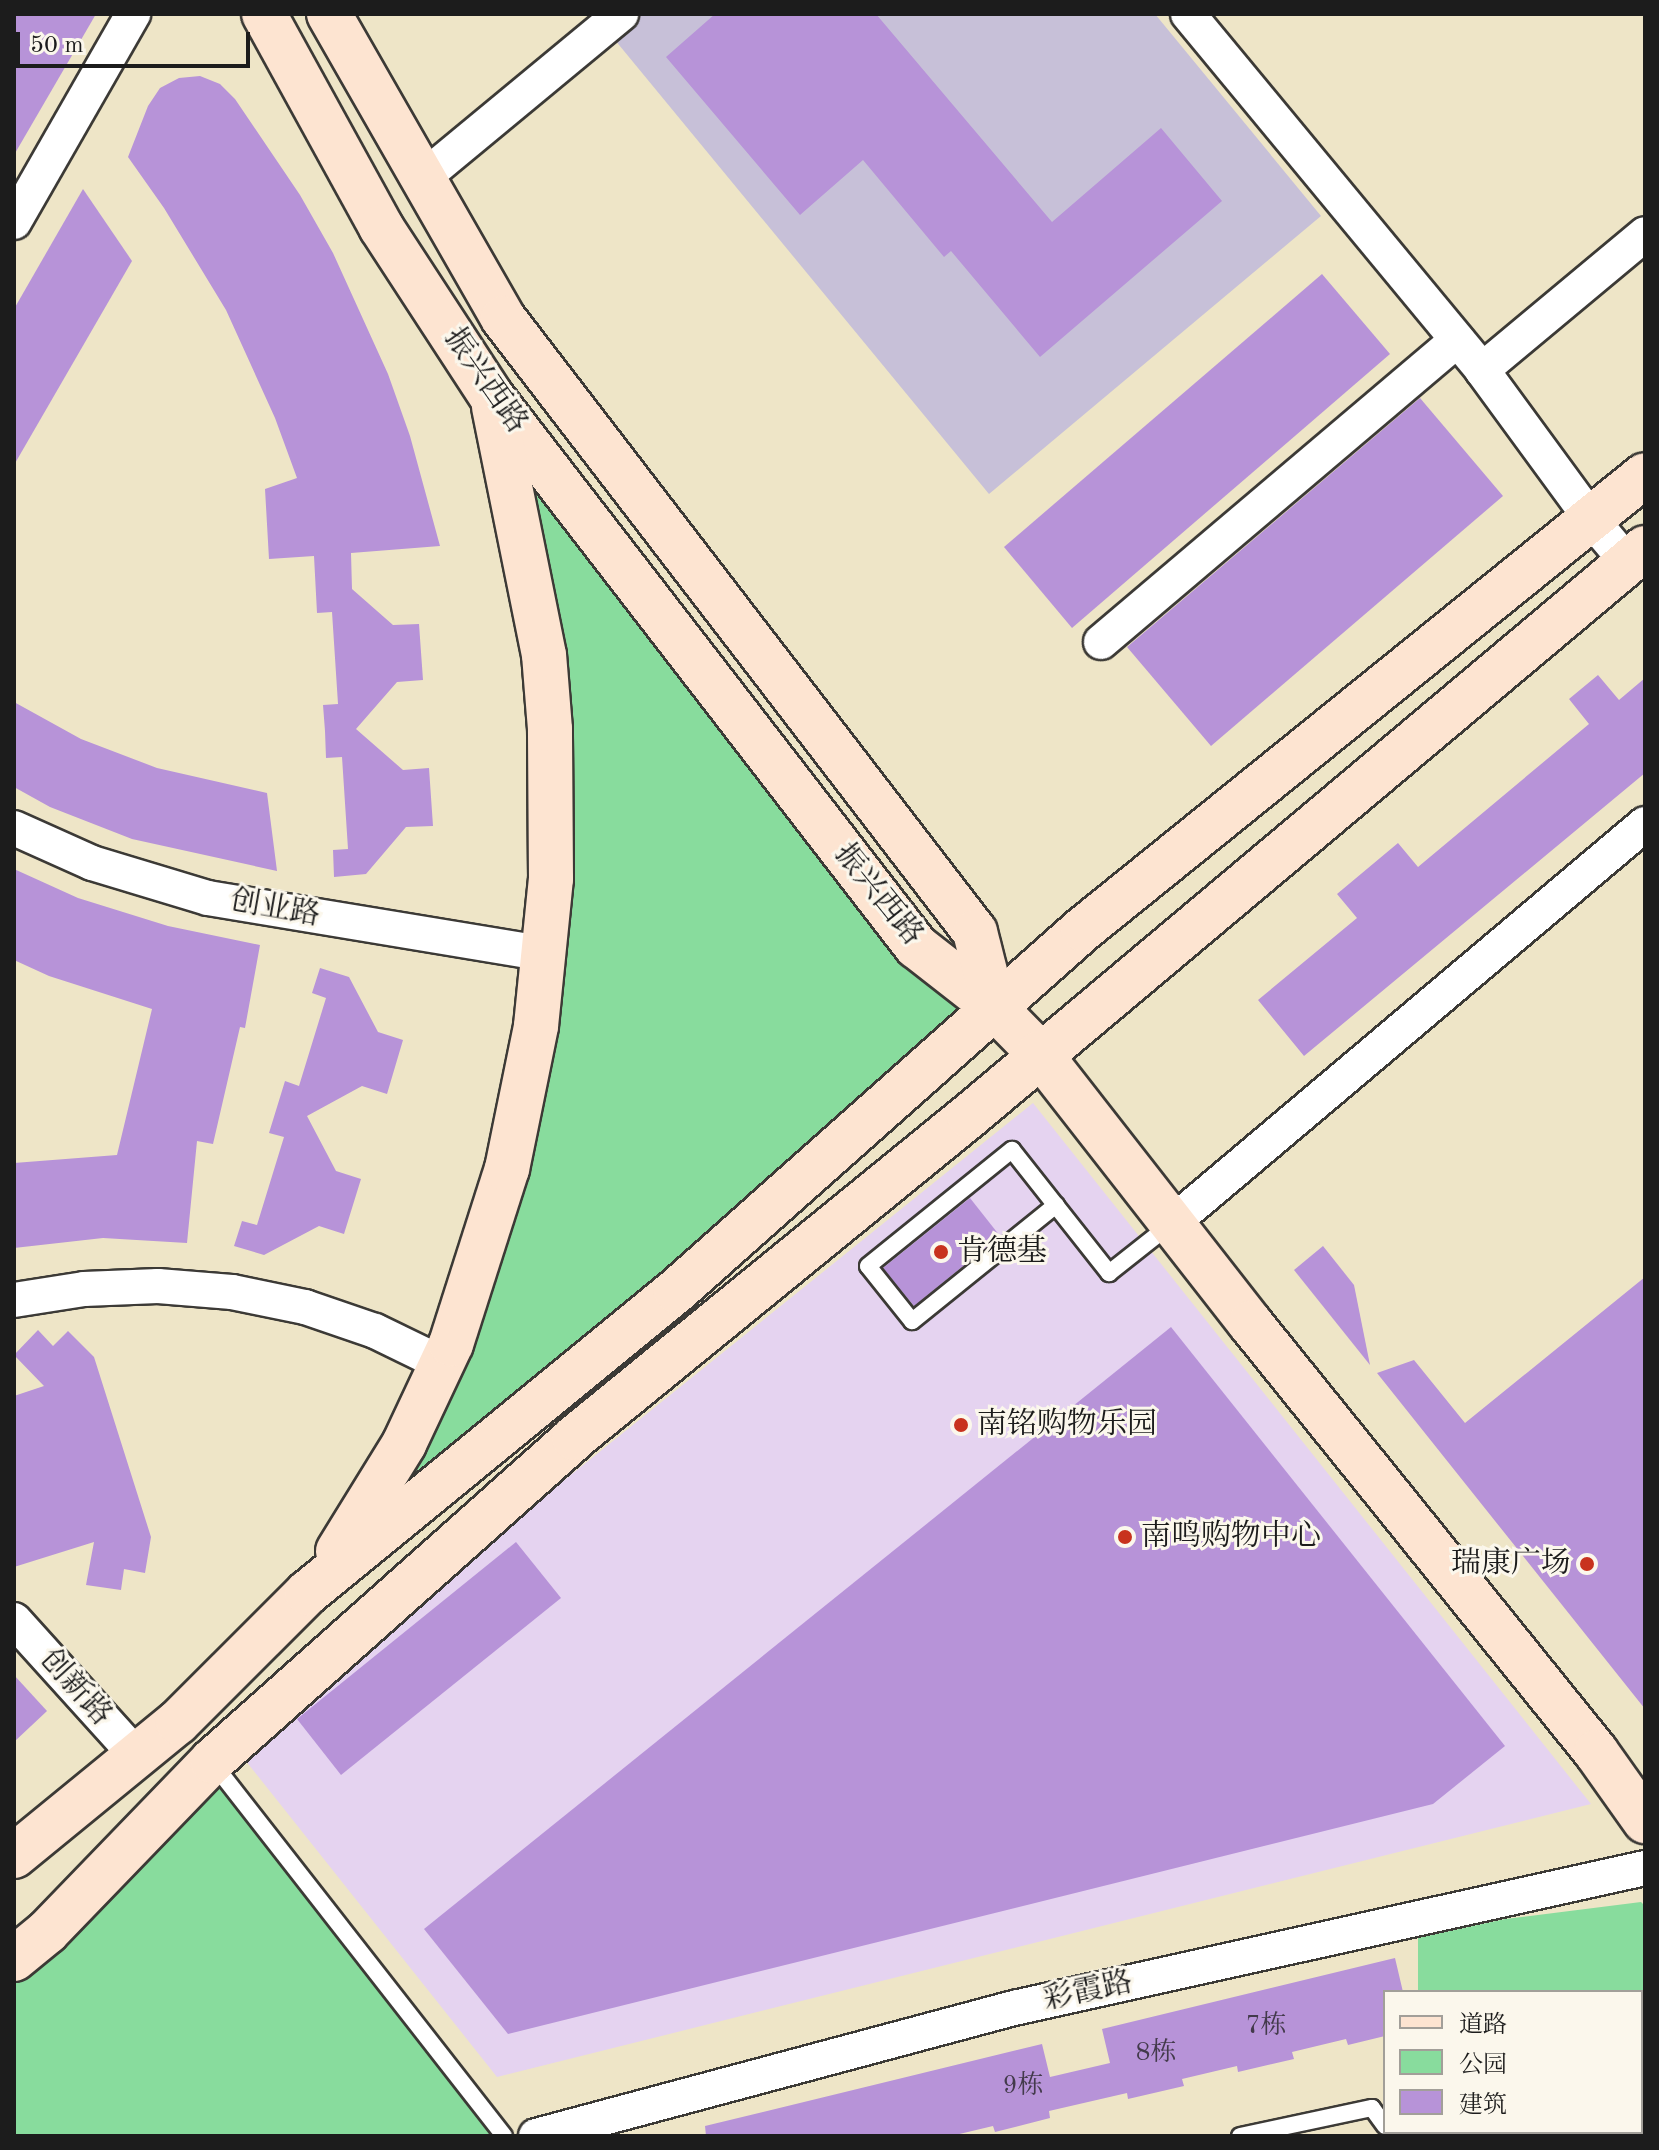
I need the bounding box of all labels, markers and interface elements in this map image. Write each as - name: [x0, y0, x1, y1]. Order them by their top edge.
- scale bar: [20, 16, 254, 66]
- text: 50 m: [30, 34, 84, 58]
- street label: 振兴西路: [436, 322, 534, 440]
- street label: 振兴西路: [826, 837, 930, 953]
- street label: 创业路: [228, 883, 322, 935]
- place label: 肯德基: [957, 1234, 1047, 1270]
- marker: 肯德基: [932, 1243, 950, 1261]
- place label: 南铭购物乐园: [977, 1407, 1157, 1443]
- marker: 南铭购物乐园: [952, 1416, 970, 1434]
- place label: 南鸣购物中心: [1141, 1519, 1321, 1555]
- marker: 南鸣购物中心: [1116, 1528, 1134, 1546]
- place label: 瑞康广场: [1451, 1546, 1571, 1582]
- marker: 瑞康广场: [1578, 1555, 1596, 1573]
- street label: 创新路: [32, 1643, 118, 1733]
- street label: 彩霞路: [1040, 1965, 1136, 2019]
- legend: [1383, 1990, 1643, 2134]
- house number: 7栋: [1245, 2011, 1287, 2043]
- text: 道路: [1459, 2014, 1507, 2038]
- house number: 8栋: [1135, 2038, 1177, 2070]
- text: 公园: [1459, 2054, 1507, 2078]
- house number: 9栋: [1002, 2071, 1044, 2103]
- text: 建筑: [1459, 2094, 1507, 2118]

